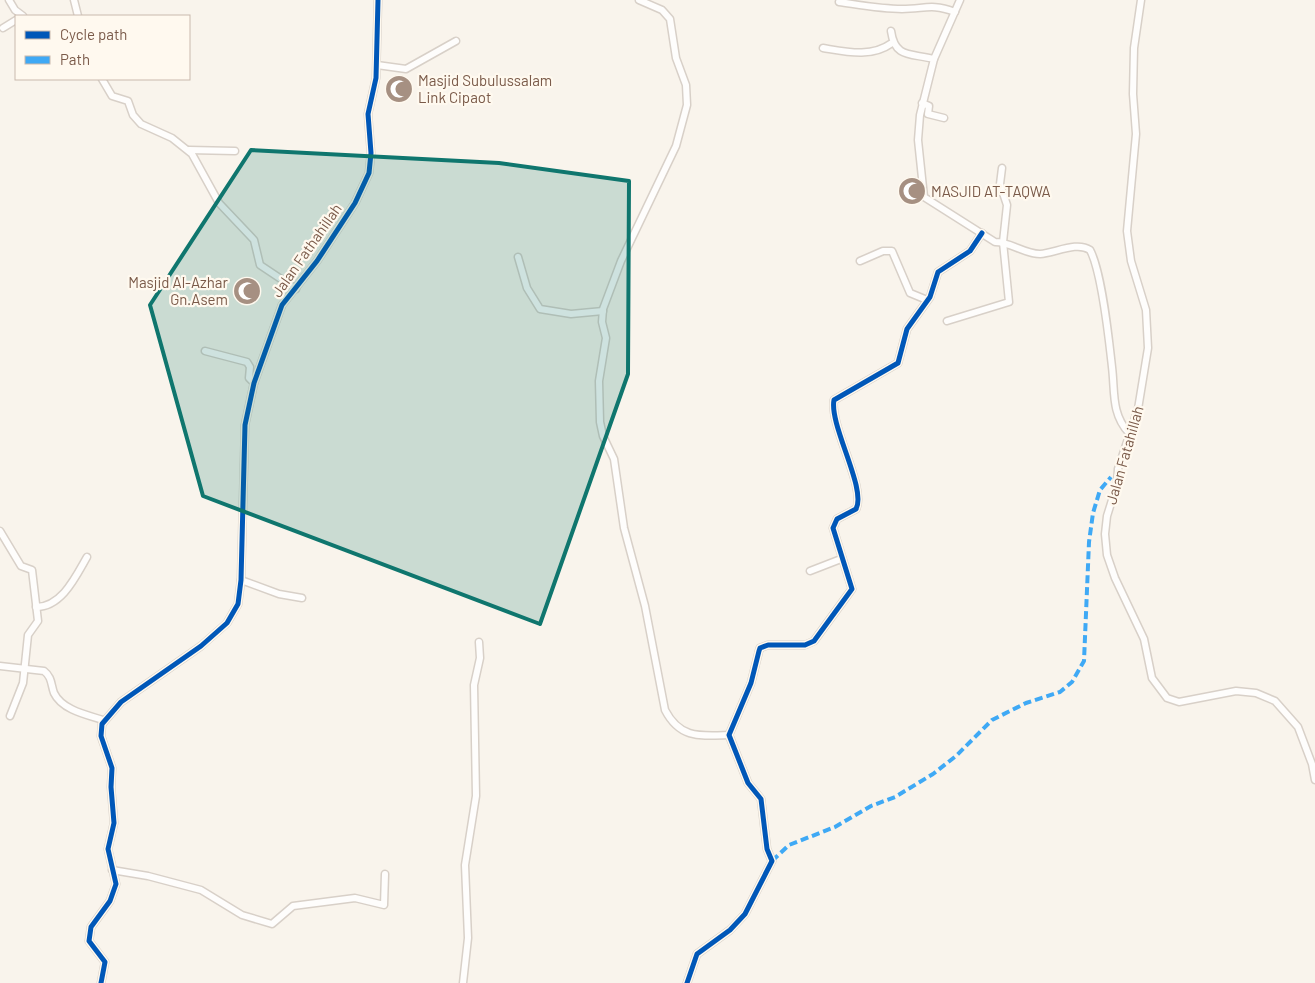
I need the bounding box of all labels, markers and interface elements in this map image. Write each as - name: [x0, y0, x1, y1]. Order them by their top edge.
- legend: [15, 15, 190, 80]
- text: Cycle path: [60, 25, 127, 43]
- text: Path: [60, 50, 90, 68]
- place label: Masjid Subulussalam Link Cipaot: [418, 71, 552, 106]
- mosque icon: Masjid Subulussalam Link Cipaot: [384, 74, 414, 104]
- mosque icon: MASJID AT-TAQWA: [897, 176, 927, 206]
- place label: MASJID AT-TAQWA: [931, 182, 1051, 200]
- street label: Jalan Fathahillah: [267, 200, 345, 300]
- place label: Masjid Al-Azhar Gn.Asem: [128, 273, 229, 308]
- mosque icon: Masjid Al-Azhar Gn.Asem: [232, 276, 262, 306]
- street label: Jalan Fatahillah: [1101, 404, 1147, 506]

